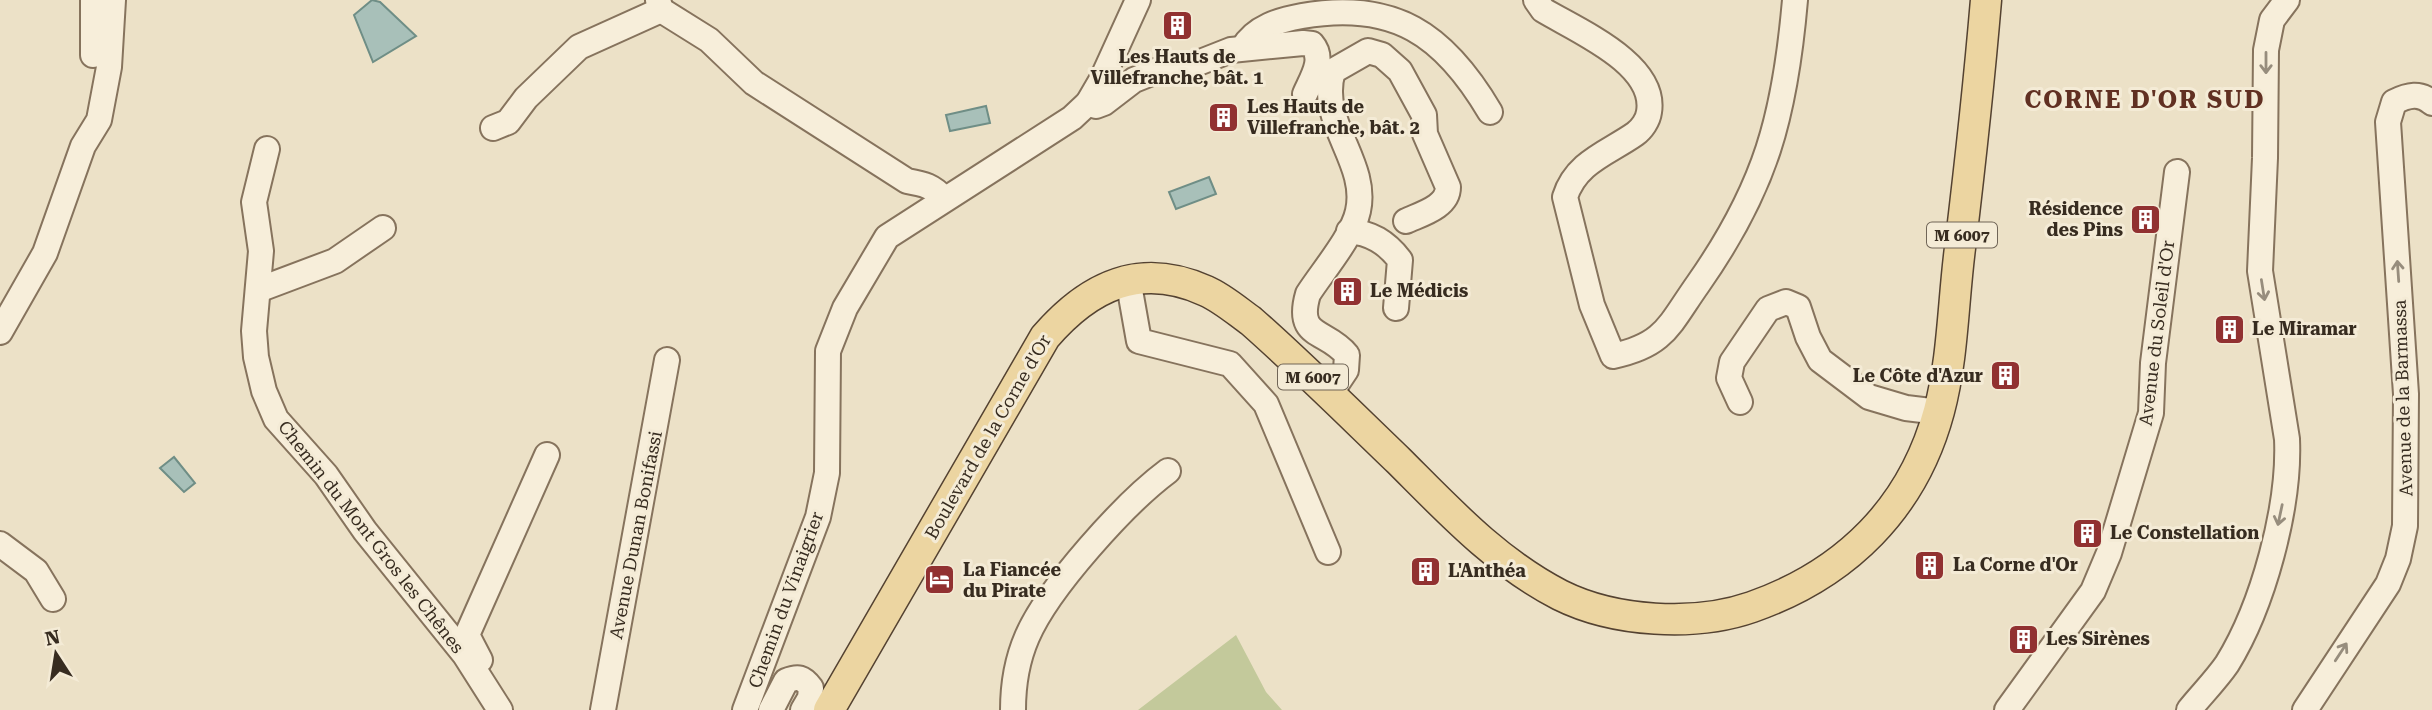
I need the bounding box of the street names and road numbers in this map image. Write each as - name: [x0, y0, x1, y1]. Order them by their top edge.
- road number: M 6007: [1927, 222, 1997, 247]
- street label: Avenue du Soleil d'Or: [2135, 239, 2178, 427]
- street label: Avenue de la Barmassa: [2389, 299, 2416, 497]
- street label: Boulevard de la Corne d'Or: [920, 331, 1055, 543]
- road number: M 6007: [1278, 364, 1348, 390]
- street label: Chemin du Mont Gros les Chênes: [274, 416, 469, 657]
- street label: Avenue Dunan Bonifassi: [605, 429, 666, 641]
- street label: Chemin du Vinaigrier: [744, 509, 827, 691]

